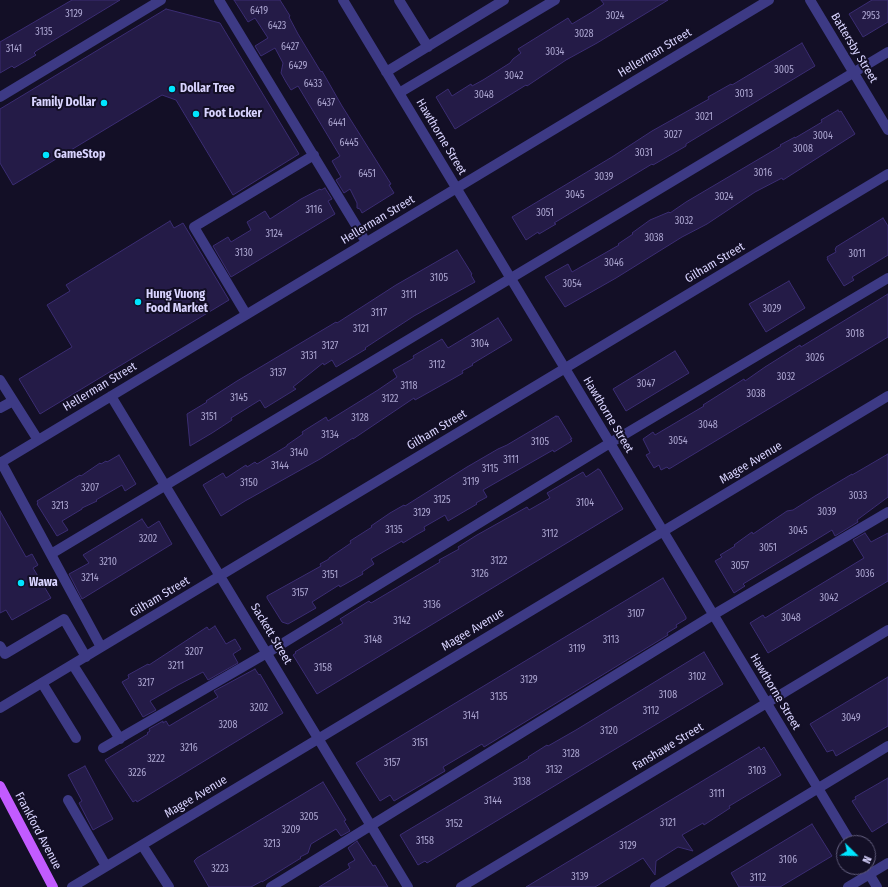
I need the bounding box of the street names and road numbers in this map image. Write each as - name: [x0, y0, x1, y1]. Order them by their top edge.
- street label: Battersby Street: [827, 10, 881, 86]
- street label: Hellerman Street: [616, 25, 694, 81]
- street label: Hawthorne Street: [413, 96, 469, 178]
- street label: Hellerman Street: [339, 192, 417, 248]
- street label: Gilham Street: [683, 240, 747, 286]
- street label: Hellerman Street: [61, 359, 139, 415]
- street label: Hawthorne Street: [580, 374, 636, 456]
- street label: Gilham Street: [405, 407, 469, 453]
- street label: Magee Avenue: [717, 439, 785, 487]
- street label: Gilham Street: [128, 574, 192, 620]
- street label: Sackett Street: [247, 601, 295, 667]
- street label: Magee Avenue: [439, 606, 507, 654]
- street label: Hawthorne Street: [747, 651, 803, 733]
- street label: Fanshawe Street: [630, 720, 706, 774]
- street label: Magee Avenue: [162, 773, 230, 821]
- street label: Frankford Avenue: [12, 790, 64, 872]

